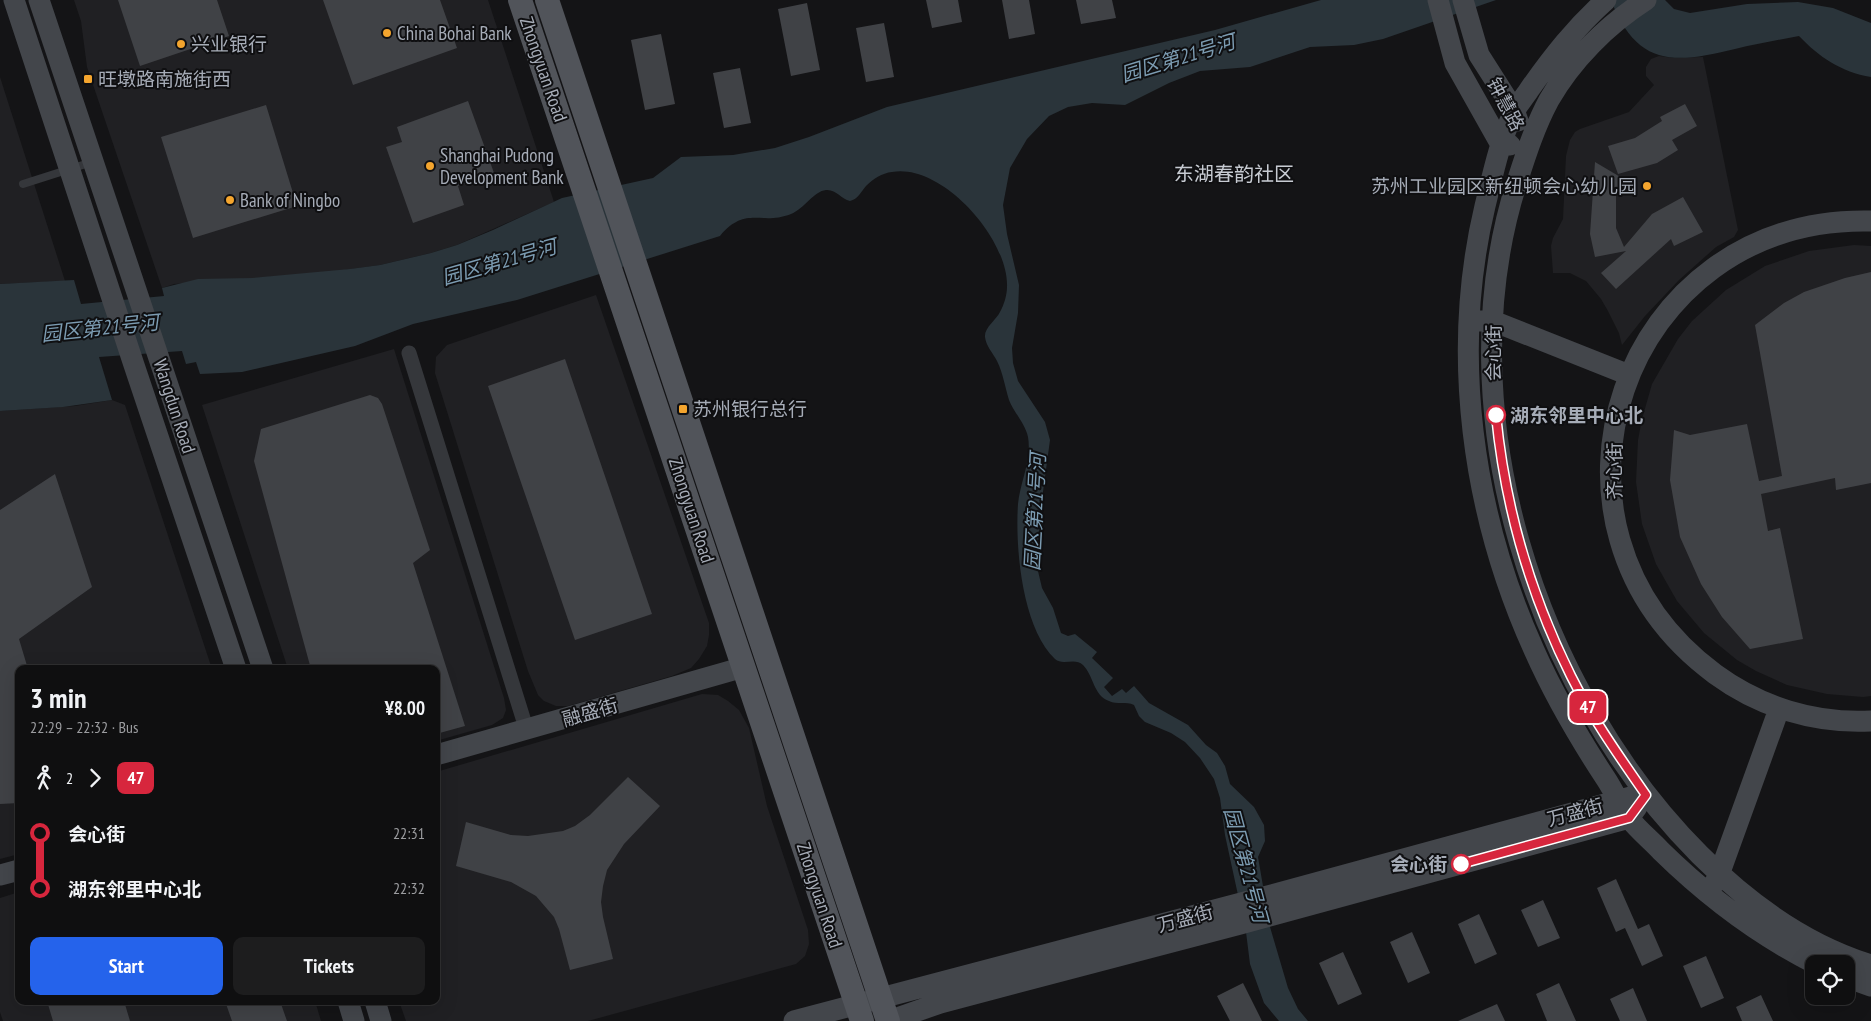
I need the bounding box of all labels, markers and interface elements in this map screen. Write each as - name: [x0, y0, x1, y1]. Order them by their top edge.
- street label: Zhongyuan Road: [515, 13, 573, 125]
- place label: China Bohai Bank: [397, 21, 512, 45]
- marker: China Bohai Bank: [381, 27, 393, 39]
- water label: 园区第21号河: [1118, 27, 1242, 88]
- place label: 兴业银行: [191, 32, 267, 56]
- marker: 兴业银行: [175, 38, 187, 50]
- place label: 旺墩路南施街西: [98, 67, 231, 91]
- marker: 旺墩路南施街西: [82, 73, 94, 85]
- street label: 钟慧路: [1482, 73, 1530, 135]
- place label: Shanghai Pudong Development Bank: [440, 143, 564, 189]
- marker: Shanghai Pudong Development Bank: [424, 160, 436, 172]
- district label: 东湖春韵社区: [1174, 161, 1294, 187]
- place label: 苏州工业园区新纽顿会心幼儿园: [1371, 174, 1637, 198]
- marker: 苏州工业园区新纽顿会心幼儿园: [1641, 180, 1653, 192]
- place label: Bank of Ningbo: [240, 188, 340, 212]
- marker: Bank of Ningbo: [224, 194, 236, 206]
- water label: 园区第21号河: [439, 232, 563, 291]
- water label: 园区第21号河: [40, 308, 164, 347]
- street label: 会心街: [1481, 324, 1505, 382]
- street label: Wangdun Road: [149, 356, 201, 456]
- place label: 苏州银行总行: [693, 397, 807, 421]
- marker: 苏州银行总行: [677, 403, 689, 415]
- place label: 湖东邻里中心北: [1510, 403, 1643, 427]
- marker: 湖东邻里中心北: [1486, 405, 1506, 425]
- street label: 齐心街: [1602, 442, 1626, 500]
- water label: 园区第21号河: [1019, 448, 1051, 572]
- street label: Zhongyuan Road: [664, 454, 720, 566]
- text: 3 min: [30, 679, 87, 716]
- line badge: 47: [1566, 691, 1610, 723]
- street label: 融盛街: [559, 693, 621, 731]
- text: 47: [1579, 695, 1597, 718]
- text: ¥8.00: [385, 696, 425, 720]
- text: 22:29 – 22:32 · Bus: [30, 717, 138, 737]
- icon: walk: [30, 764, 58, 792]
- icon: forward: [81, 764, 109, 792]
- text: 47: [127, 766, 144, 789]
- text: 2: [66, 768, 73, 788]
- street label: 万盛街: [1544, 793, 1606, 831]
- water label: 园区第21号河: [1218, 805, 1275, 929]
- text: 会心街: [68, 822, 125, 846]
- text: 22:31: [393, 823, 425, 843]
- street label: Zhongyuan Road: [792, 839, 848, 951]
- place label: 会心街: [1390, 852, 1447, 876]
- marker: 会心街: [1451, 854, 1471, 874]
- text: 湖东邻里中心北: [68, 877, 201, 901]
- text: 22:32: [393, 878, 425, 898]
- street label: 万盛街: [1154, 899, 1216, 937]
- button: Start: [30, 937, 223, 995]
- button: Tickets: [233, 937, 425, 995]
- map controls: [1805, 955, 1855, 1005]
- button: locate: [1805, 955, 1855, 1005]

